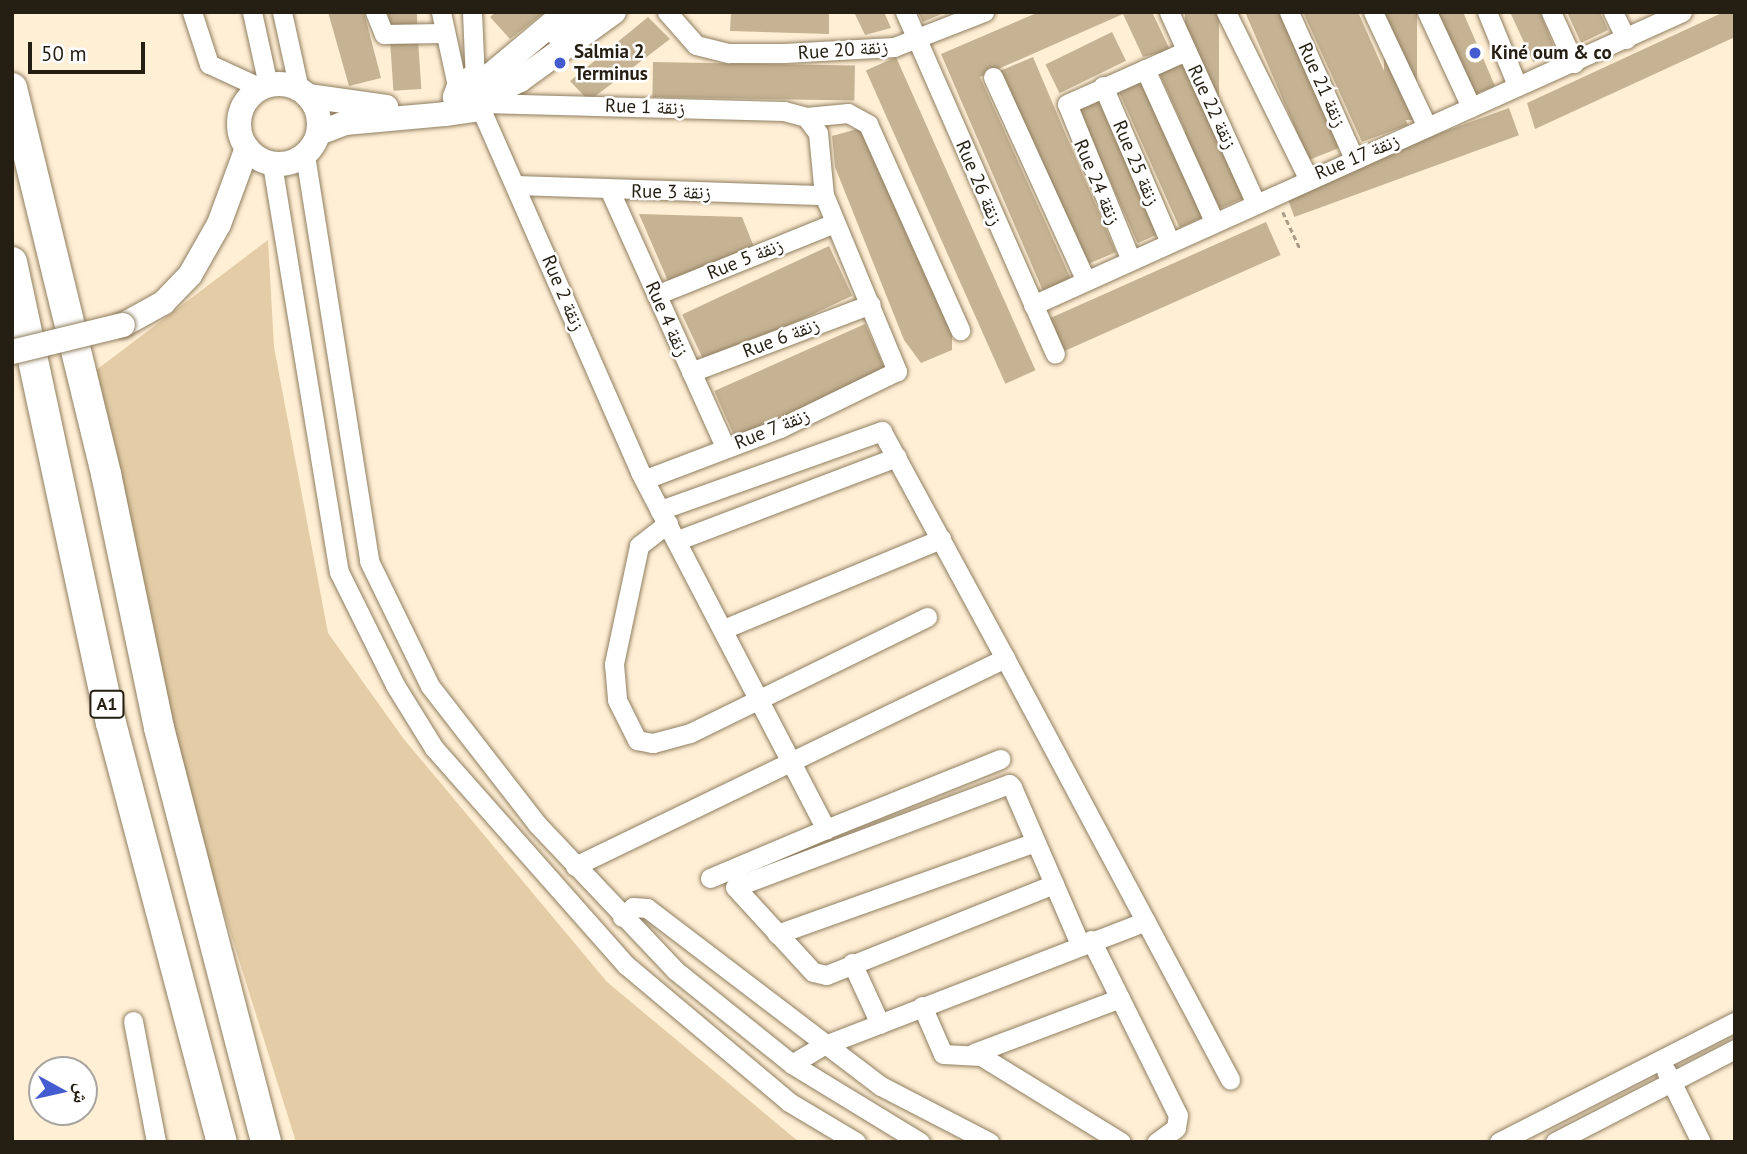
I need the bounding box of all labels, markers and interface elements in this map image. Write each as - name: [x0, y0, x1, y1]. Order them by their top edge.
- scale bar: [32, 28, 149, 72]
- street label: Rue 20 زنقة: [797, 35, 889, 65]
- street label: Rue 21 زنقة: [1293, 39, 1351, 131]
- text: 50 m: [41, 40, 87, 67]
- place label: Salmia 2 Terminus: [574, 41, 648, 85]
- place label: Kiné oum & co: [1491, 42, 1612, 64]
- marker: Kiné oum & co: [1465, 43, 1485, 63]
- marker: Salmia 2 Terminus: [552, 55, 568, 71]
- street label: Rue 22 زنقة: [1183, 61, 1241, 153]
- street label: Rue 1 زنقة: [605, 94, 685, 120]
- street label: Rue 25 زنقة: [1108, 117, 1164, 209]
- street label: Rue 17 زنقة: [1311, 129, 1403, 185]
- street label: Rue 24 زنقة: [1069, 136, 1125, 228]
- street label: Rue 26 زنقة: [951, 137, 1007, 229]
- street label: Rue 3 زنقة: [631, 180, 711, 204]
- street label: Rue 5 زنقة: [704, 233, 786, 285]
- street label: Rue 2 زنقة: [537, 252, 589, 334]
- street label: Rue 4 زنقة: [640, 278, 694, 360]
- street label: Rue 6 زنقة: [740, 313, 822, 363]
- street label: Rue 7 زنقة: [731, 403, 813, 455]
- road number: A1: [88, 690, 126, 718]
- north arrow: [28, 1056, 98, 1126]
- text: ش: [69, 1082, 95, 1105]

